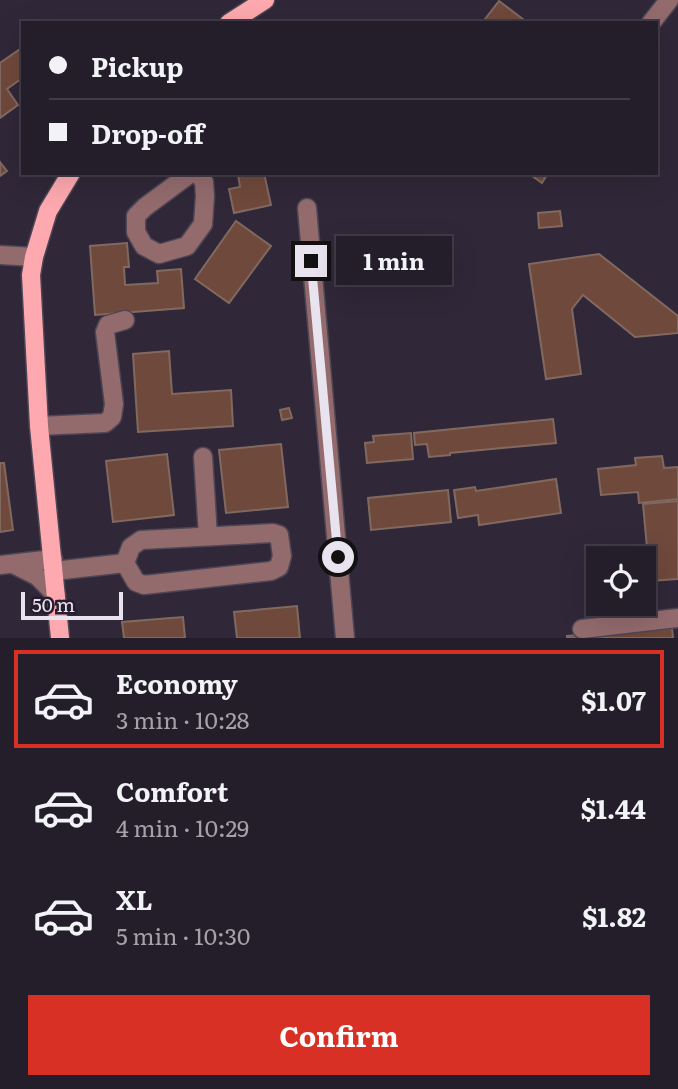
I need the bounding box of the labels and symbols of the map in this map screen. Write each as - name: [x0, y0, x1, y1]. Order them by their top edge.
- callout: 1 min: [336, 236, 451, 286]
- route end: [295, 245, 327, 277]
- route start: [322, 541, 354, 573]
- scale bar: [21, 589, 122, 620]

